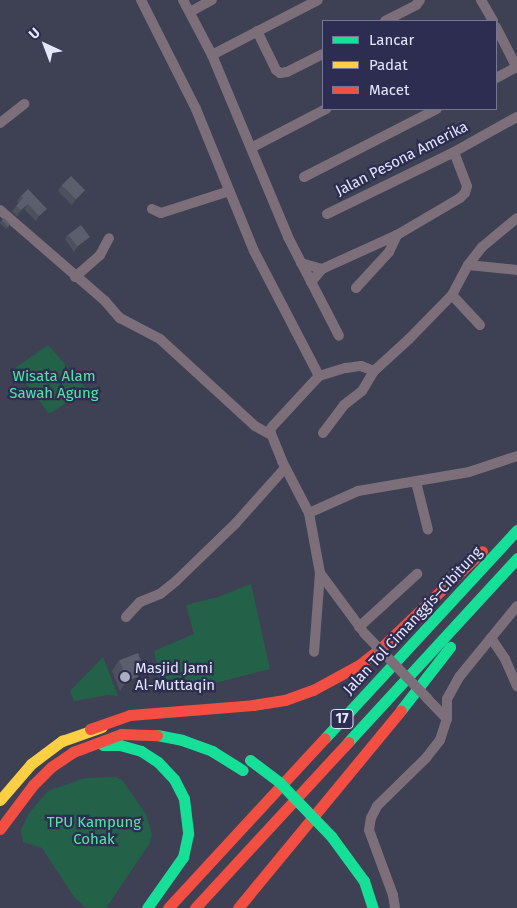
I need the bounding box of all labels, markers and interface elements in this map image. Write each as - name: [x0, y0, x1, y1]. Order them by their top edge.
- north arrow: [20, 20, 70, 70]
- legend: [322, 20, 497, 110]
- text: U: [25, 24, 44, 43]
- text: Lancar: [369, 31, 414, 49]
- text: Padat: [369, 56, 408, 74]
- text: Macet: [369, 81, 409, 99]
- street label: Jalan Pesona Amerika: [333, 118, 471, 200]
- park label: Wisata Alam Sawah Agung: [9, 367, 99, 402]
- street label: Jalan Tol Cimanggis–Cibitung: [340, 543, 486, 699]
- place label: Masjid Jami Al-Muttaqin: [135, 659, 215, 694]
- marker: Masjid Jami Al-Muttaqin: [119, 671, 131, 683]
- road number: 17: [330, 708, 354, 731]
- park label: TPU Kampung Cohak: [47, 813, 141, 848]

